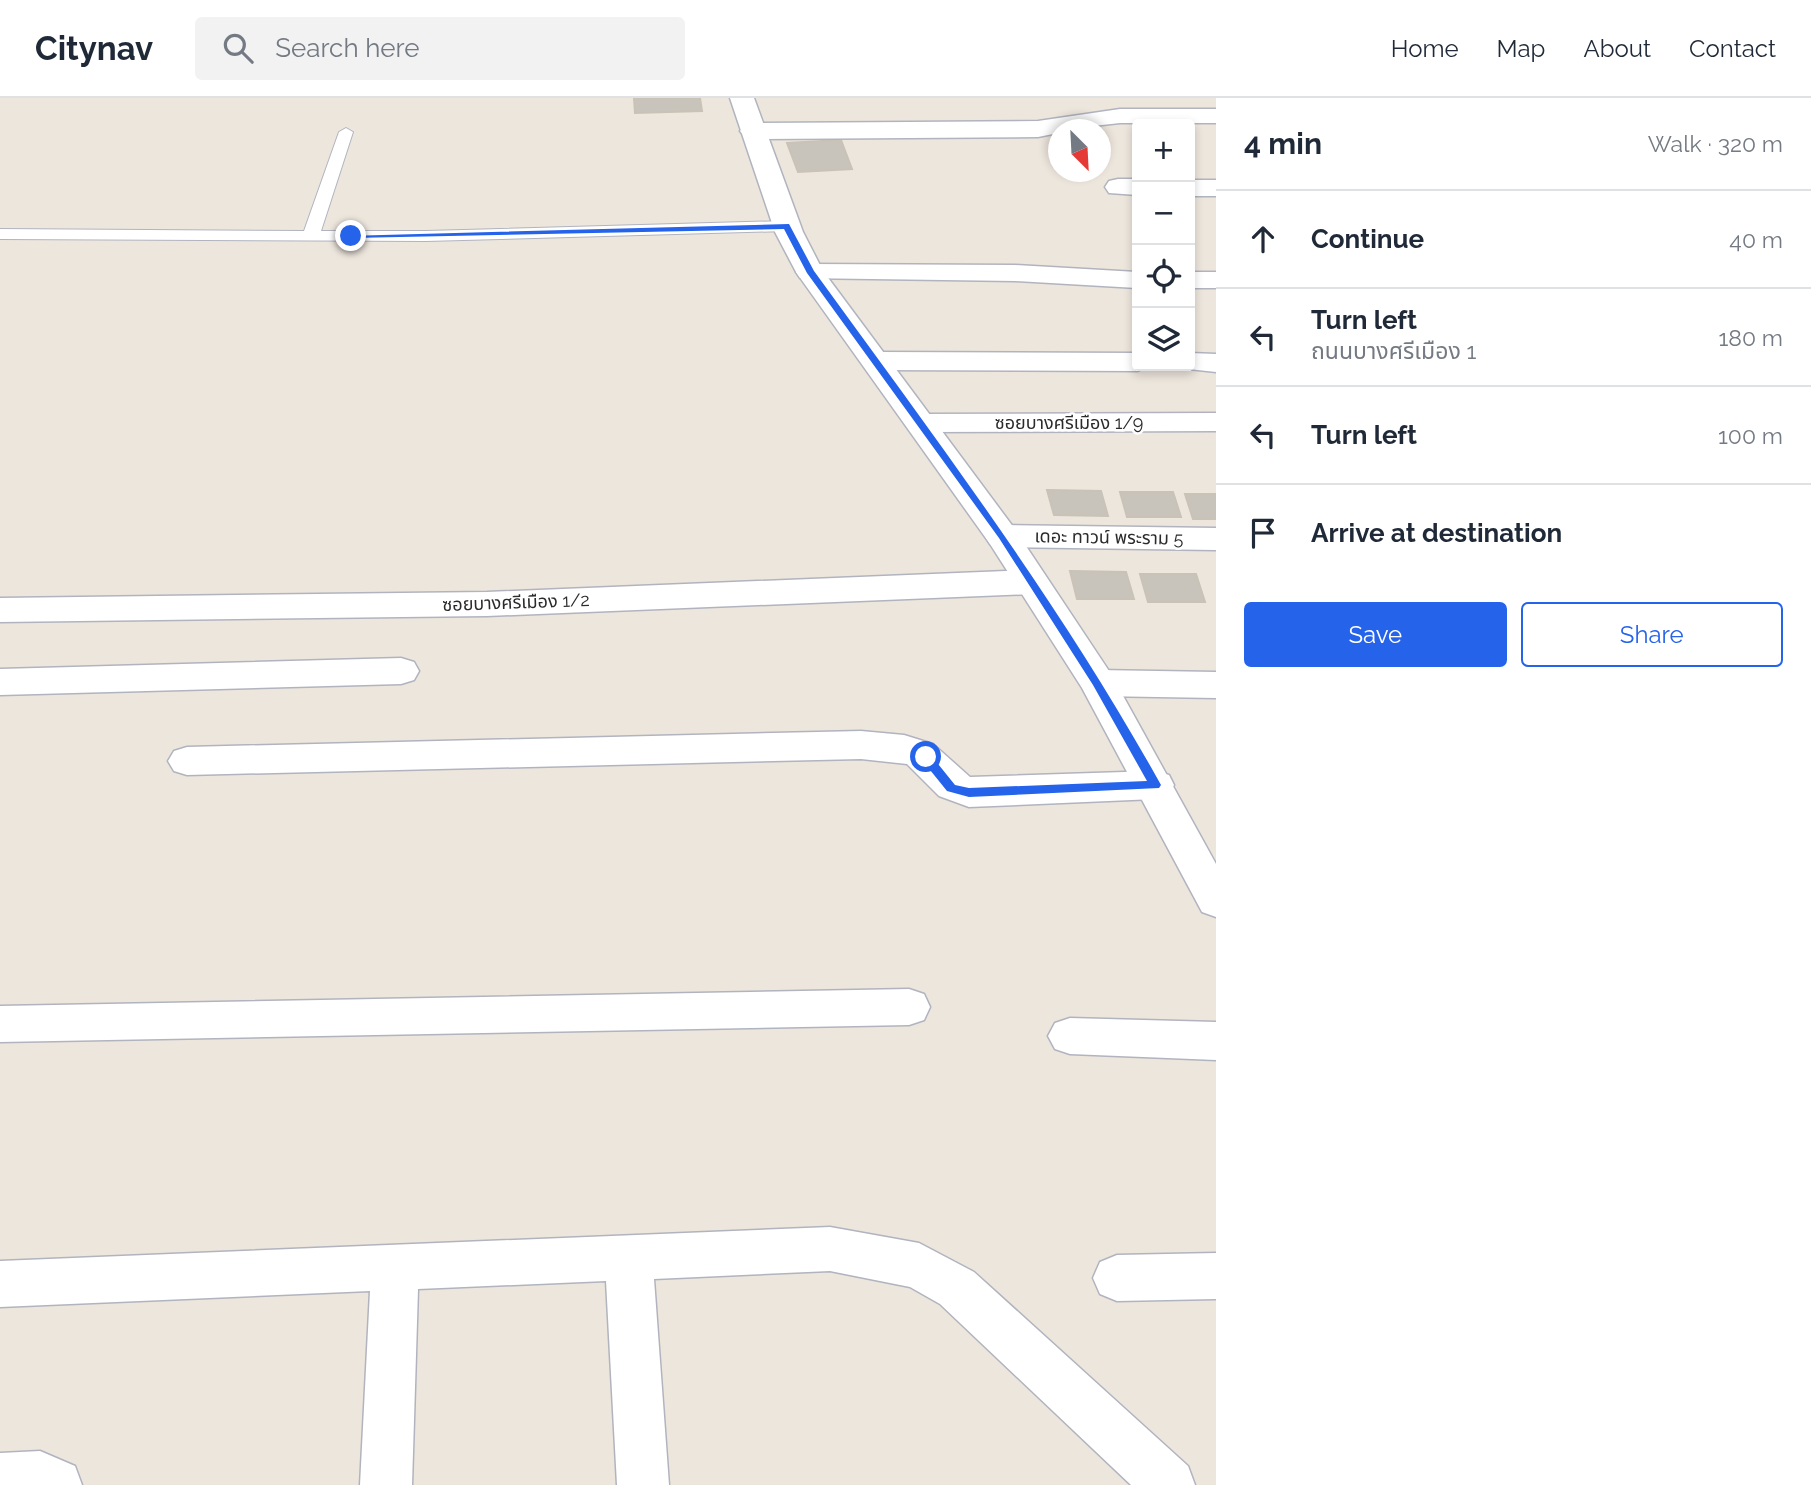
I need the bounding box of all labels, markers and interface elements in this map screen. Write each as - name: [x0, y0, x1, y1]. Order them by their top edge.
- search box: [195, 17, 685, 80]
- text: Citynav: [35, 29, 153, 68]
- icon: search: [219, 29, 257, 67]
- text: Search here: [275, 33, 420, 63]
- text: Home: [1391, 34, 1459, 63]
- text: Map: [1497, 34, 1545, 63]
- text: About: [1583, 34, 1651, 63]
- text: Contact: [1689, 34, 1776, 63]
- north arrow: [1048, 119, 1111, 182]
- map controls: [1132, 119, 1195, 371]
- button: +: [1132, 119, 1195, 182]
- text: 4 min: [1244, 126, 1322, 161]
- text: Walk · 320 m: [1648, 130, 1783, 157]
- button: −: [1132, 182, 1195, 245]
- route end: [335, 220, 366, 251]
- icon: ahead: [1244, 220, 1282, 258]
- text: Continue: [1311, 224, 1424, 254]
- text: 40 m: [1729, 226, 1783, 253]
- button: locate: [1132, 245, 1195, 308]
- text: Turn left: [1311, 305, 1417, 335]
- button: layers: [1132, 308, 1195, 371]
- icon: left: [1244, 318, 1282, 356]
- text: 180 m: [1718, 324, 1783, 351]
- text: ถนนบางศรีเมือง 1: [1311, 337, 1476, 364]
- street label: ซอยบางศรีเมือง 1/9: [995, 412, 1143, 433]
- icon: left: [1244, 416, 1282, 454]
- text: Turn left: [1311, 420, 1417, 450]
- text: 100 m: [1718, 422, 1783, 449]
- icon: arrive: [1244, 514, 1282, 552]
- text: Arrive at destination: [1311, 518, 1562, 548]
- street label: เดอะ ทาวน์ พระราม 5: [1034, 525, 1184, 549]
- street label: ซอยบางศรีเมือง 1/2: [442, 589, 590, 615]
- button: Save: [1244, 602, 1507, 667]
- button: Share: [1521, 602, 1783, 667]
- route start: [910, 741, 941, 772]

